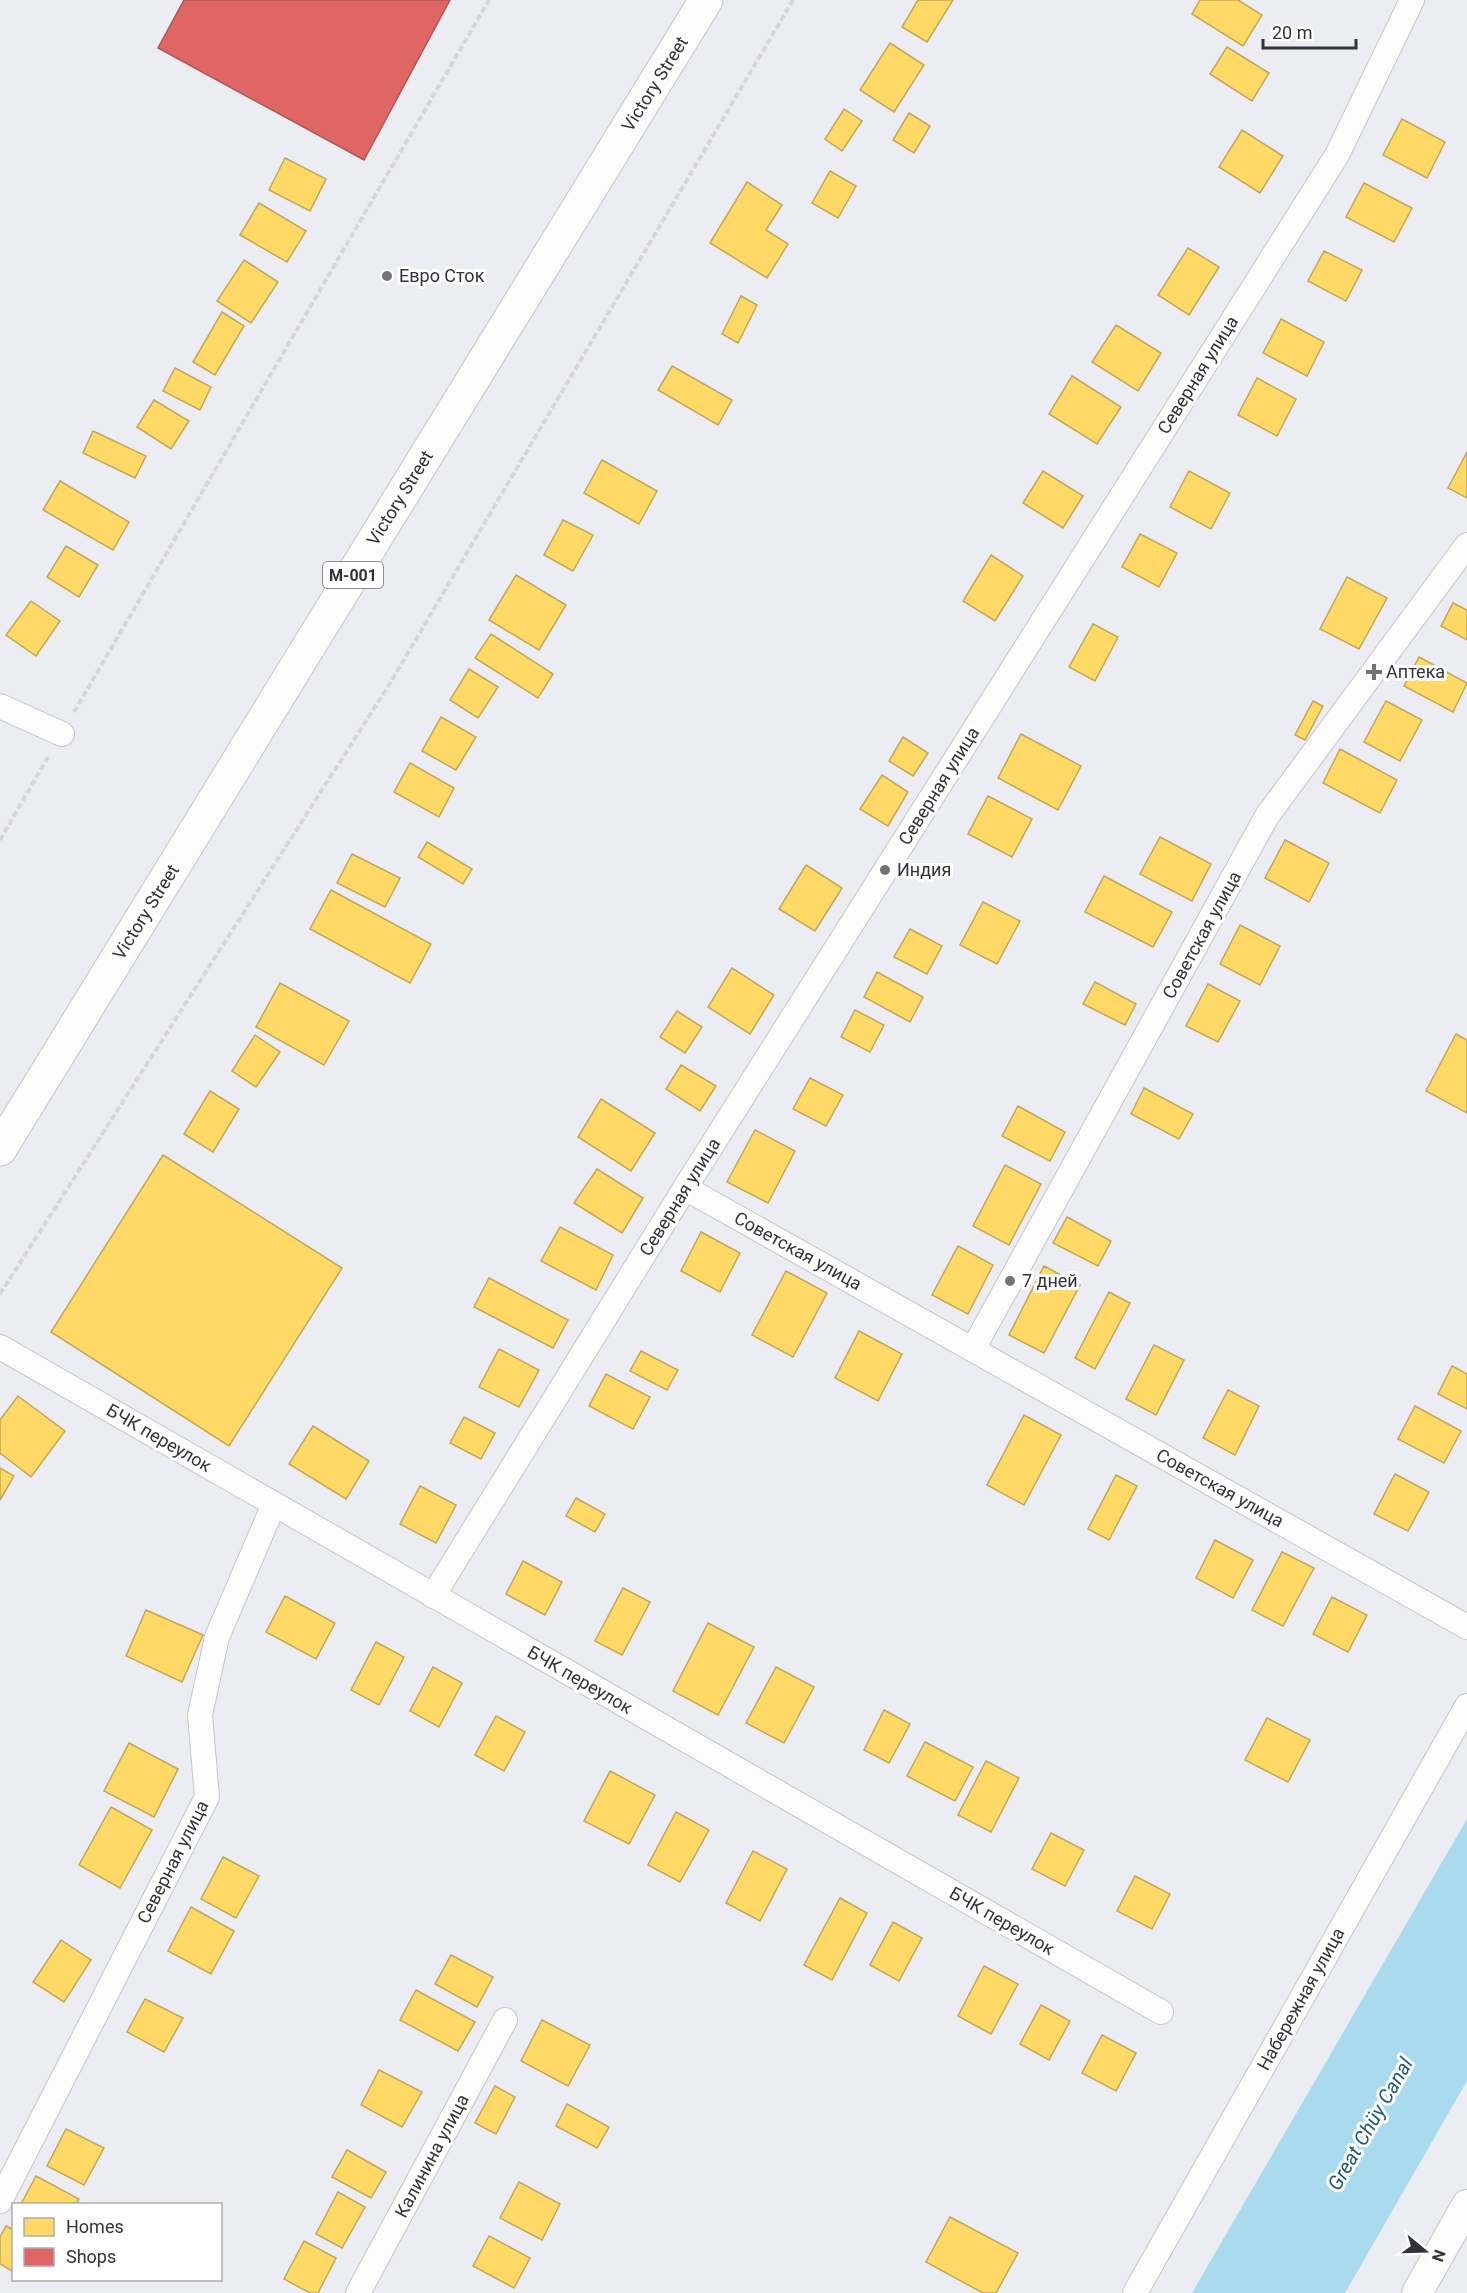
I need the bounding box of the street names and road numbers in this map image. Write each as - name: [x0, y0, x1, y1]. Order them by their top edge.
- street label: Victory Street: [617, 32, 692, 135]
- street label: Северная улица: [1153, 312, 1242, 438]
- street label: Victory Street: [362, 446, 437, 549]
- road number: М-001: [323, 562, 383, 588]
- street label: Северная улица: [894, 723, 983, 849]
- street label: Victory Street: [108, 860, 183, 963]
- street label: Советская улица: [1158, 867, 1245, 1002]
- street label: Северная улица: [635, 1134, 724, 1260]
- street label: Советская улица: [731, 1207, 866, 1294]
- street label: БЧК переулок: [103, 1399, 216, 1476]
- street label: Советская улица: [1153, 1444, 1288, 1531]
- street label: БЧК переулок: [524, 1641, 637, 1718]
- street label: Северная улица: [133, 1797, 213, 1927]
- street label: БЧК переулок: [946, 1882, 1059, 1959]
- street label: Набережная улица: [1253, 1924, 1348, 2074]
- street label: Калинина улица: [390, 2090, 473, 2221]

